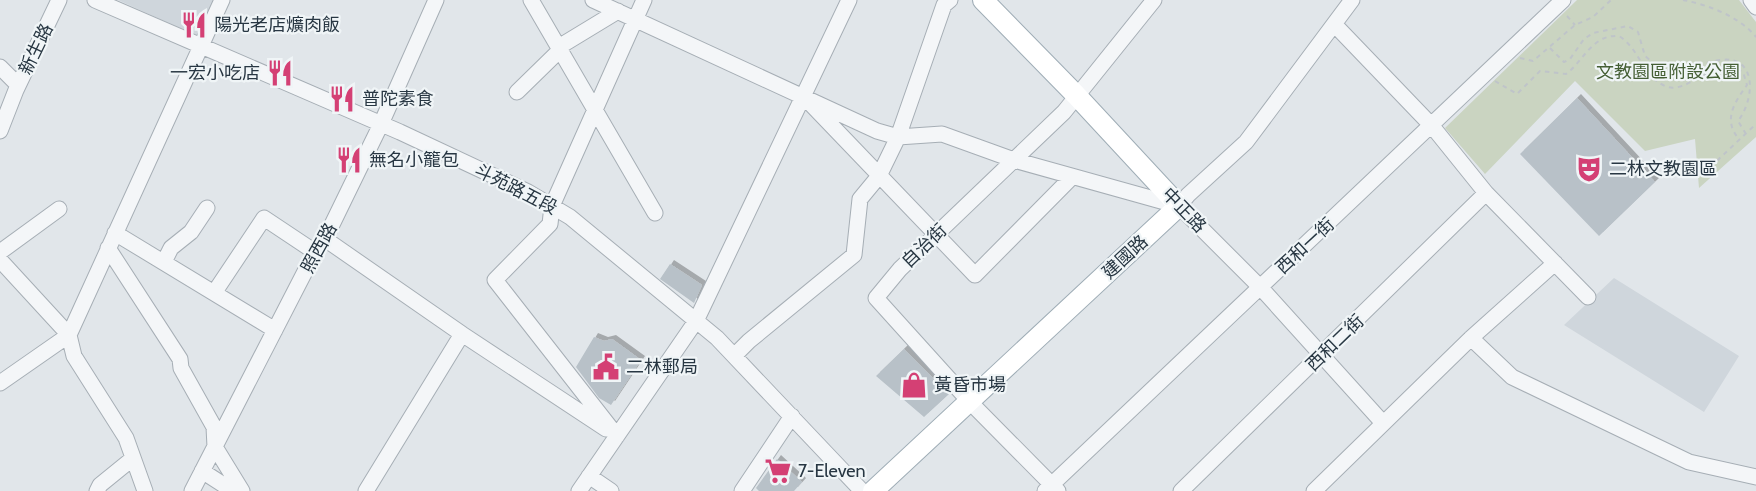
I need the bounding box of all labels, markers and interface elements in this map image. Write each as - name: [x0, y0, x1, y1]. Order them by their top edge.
- restaurant icon: 陽光老店爌肉飯: [179, 10, 209, 40]
- place label: 陽光老店爌肉飯: [214, 14, 340, 36]
- street label: 新生路: [14, 20, 58, 78]
- restaurant icon: 一宏小吃店: [265, 58, 295, 88]
- park label: 文教園區附設公園: [1596, 61, 1740, 83]
- place label: 一宏小吃店: [170, 62, 260, 84]
- restaurant icon: 普陀素食: [327, 84, 357, 114]
- place label: 普陀素食: [362, 88, 434, 110]
- restaurant icon: 無名小籠包: [334, 145, 364, 175]
- place label: 無名小籠包: [369, 149, 459, 171]
- theatre icon: 二林文教園區: [1574, 154, 1604, 184]
- place label: 二林文教園區: [1609, 158, 1717, 180]
- street label: 斗苑路五段: [471, 159, 561, 219]
- street label: 中正路: [1157, 183, 1211, 237]
- street label: 西和一街: [1271, 213, 1339, 279]
- street label: 照西路: [296, 219, 342, 277]
- street label: 自治街: [897, 219, 951, 273]
- street label: 建國路: [1098, 231, 1152, 283]
- street label: 西和二街: [1301, 310, 1369, 376]
- public building icon: 二林郵局: [591, 352, 621, 382]
- place label: 二林郵局: [626, 356, 698, 378]
- shop icon: 黃昏市場: [899, 370, 929, 400]
- place label: 黃昏市場: [934, 374, 1006, 396]
- supermarket icon: 7-Eleven: [763, 456, 793, 486]
- place label: 7-Eleven: [798, 460, 866, 482]

